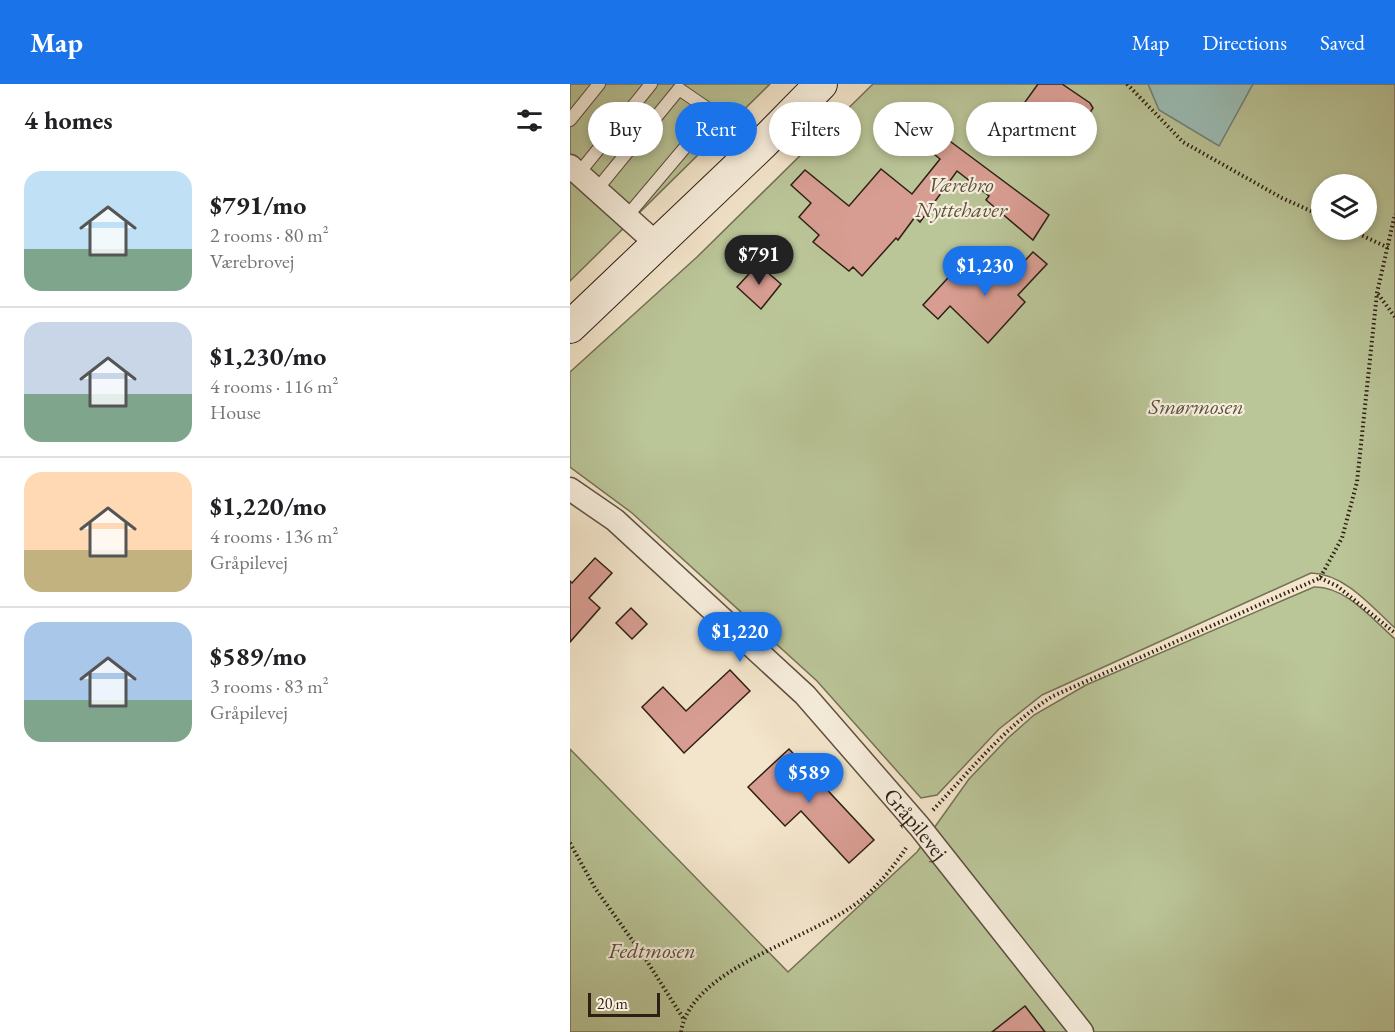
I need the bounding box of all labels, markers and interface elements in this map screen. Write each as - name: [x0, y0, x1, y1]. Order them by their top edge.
- text: Map: [30, 24, 83, 60]
- text: Map: [1132, 29, 1169, 56]
- text: Directions: [1202, 29, 1287, 56]
- text: Saved: [1320, 29, 1365, 56]
- chip: Buy: [588, 102, 663, 156]
- chip: Rent: [675, 102, 757, 156]
- chip: Filters: [769, 102, 861, 156]
- chip: New: [873, 102, 954, 156]
- chip: Apartment: [966, 102, 1097, 156]
- text: 4 homes: [24, 103, 113, 137]
- icon: filters: [513, 104, 546, 137]
- park label: Værebro Nyttehaver: [914, 170, 1009, 224]
- map controls: [1311, 174, 1377, 240]
- button: layers: [1311, 174, 1377, 240]
- text: $791/mo: [210, 188, 306, 222]
- icon: home: [72, 195, 144, 267]
- text: 2 rooms · 80 m²: [210, 222, 329, 248]
- pin: $791: [723, 235, 795, 286]
- text: $791: [739, 241, 779, 267]
- pin: $1,230: [936, 246, 1034, 297]
- text: Værebrovej: [210, 248, 294, 274]
- text: $1,230: [957, 252, 1013, 278]
- text: $1,230/mo: [210, 339, 326, 373]
- icon: home: [72, 346, 144, 418]
- text: 4 rooms · 116 m²: [210, 373, 338, 399]
- park label: Smørmosen: [1147, 392, 1244, 421]
- text: House: [210, 399, 261, 425]
- text: $1,220/mo: [210, 489, 326, 523]
- icon: home: [72, 496, 144, 568]
- text: 4 rooms · 136 m²: [210, 523, 338, 549]
- text: Gråpilevej: [210, 549, 288, 575]
- pin: $1,220: [691, 612, 789, 663]
- text: $1,220: [712, 618, 768, 644]
- text: $589/mo: [210, 639, 306, 673]
- icon: home: [72, 646, 144, 718]
- text: 3 rooms · 83 m²: [210, 673, 329, 699]
- text: Gråpilevej: [210, 699, 288, 725]
- pin: $589: [773, 753, 845, 804]
- text: $589: [789, 759, 829, 785]
- street label: Gråpilevej: [877, 782, 954, 866]
- park label: Fedtmosen: [607, 936, 696, 965]
- scale bar: [588, 990, 660, 1018]
- text: 20 m: [597, 993, 628, 1014]

